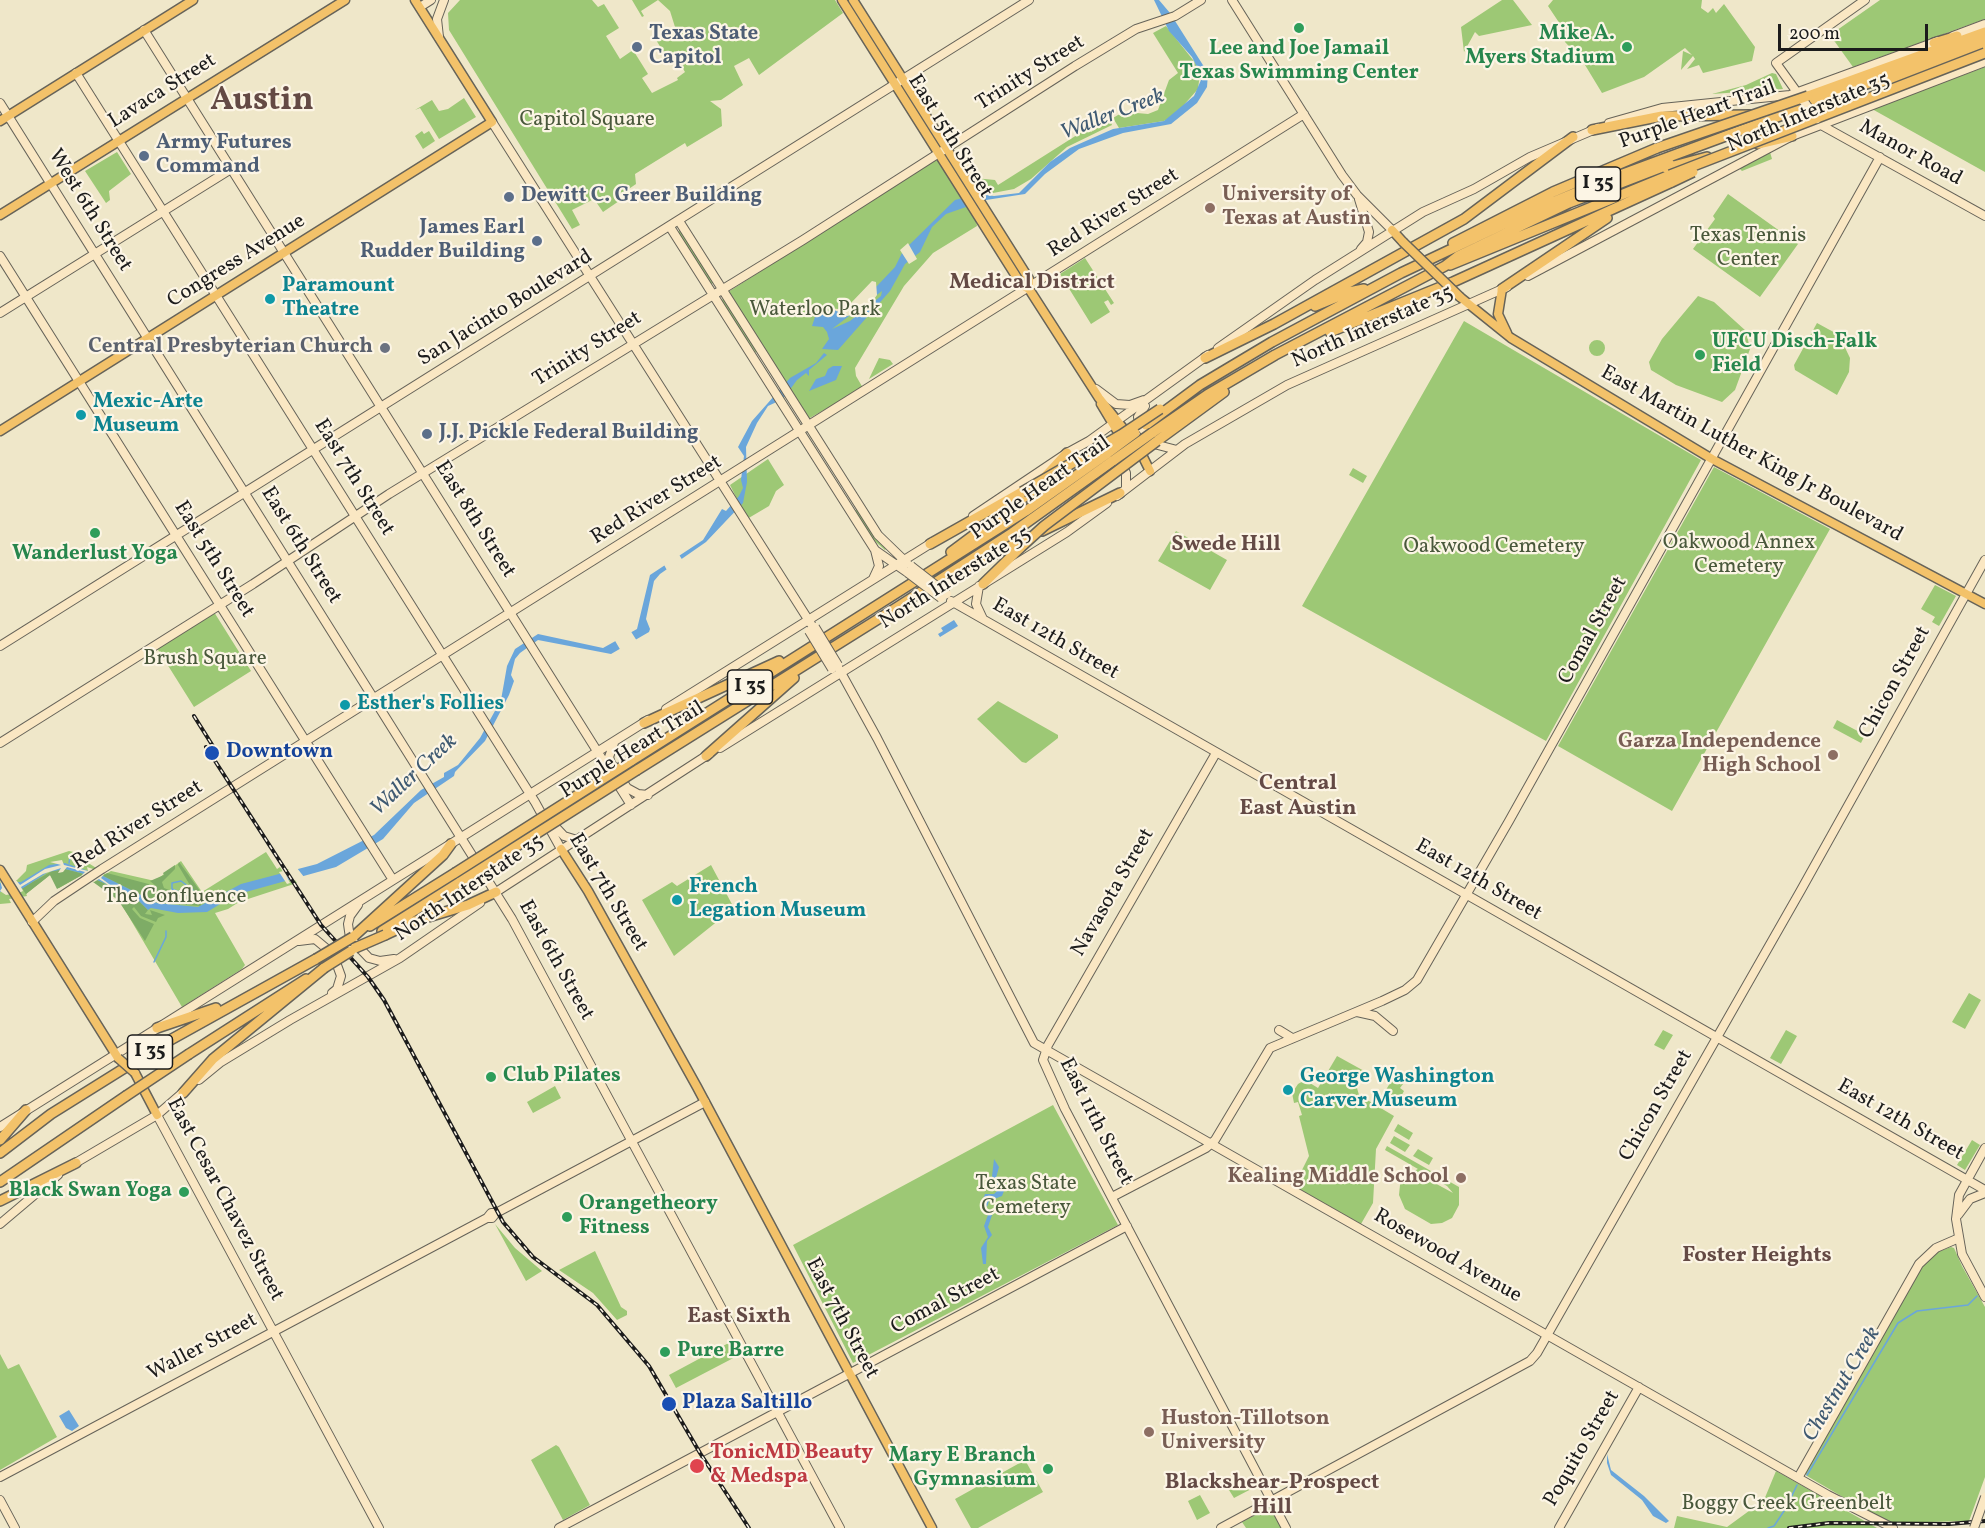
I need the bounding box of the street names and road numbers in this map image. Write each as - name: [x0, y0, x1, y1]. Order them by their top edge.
- street label: Trinity Street: [972, 31, 1090, 117]
- street label: Lavaca Street: [104, 49, 222, 135]
- street label: North Interstate 35: [1724, 68, 1894, 160]
- street label: East 15th Street: [901, 71, 997, 203]
- street label: Purple Heart Trail: [1616, 76, 1780, 156]
- street label: Manor Road: [1854, 115, 1966, 193]
- street label: West 6th Street: [41, 145, 137, 277]
- street label: Red River Street: [1044, 164, 1184, 264]
- road number: I 35: [1576, 167, 1620, 201]
- street label: Congress Avenue: [163, 210, 311, 314]
- street label: San Jacinto Boulevard: [414, 245, 598, 373]
- street label: North Interstate 35: [1288, 281, 1458, 375]
- street label: Trinity Street: [529, 307, 647, 393]
- street label: East Martin Luther King Jr Boulevard: [1596, 361, 1906, 549]
- street label: East 7th Street: [307, 415, 399, 541]
- street label: Purple Heart Trail: [966, 431, 1116, 547]
- street label: Red River Street: [587, 451, 727, 551]
- street label: East 8th Street: [428, 457, 520, 583]
- street label: East 6th Street: [254, 483, 346, 609]
- street label: East 5th Street: [167, 497, 259, 623]
- street label: North Interstate 35: [875, 522, 1037, 636]
- street label: Comal Street: [1554, 573, 1634, 689]
- street label: East 12th Street: [987, 594, 1123, 686]
- street label: Chicon Street: [1855, 622, 1937, 744]
- road number: I 35: [728, 670, 772, 704]
- street label: Purple Heart Trail: [556, 697, 710, 805]
- street label: Red River Street: [68, 776, 208, 876]
- street label: Navasota Street: [1067, 824, 1161, 962]
- street label: North Interstate 35: [391, 830, 549, 948]
- street label: East 7th Street: [562, 830, 652, 956]
- street label: East 12th Street: [1410, 835, 1546, 927]
- street label: East 6th Street: [512, 897, 598, 1025]
- road number: I 35: [128, 1035, 172, 1069]
- street label: Chicon Street: [1615, 1046, 1699, 1166]
- street label: East 11th Street: [1052, 1054, 1138, 1190]
- street label: East 12th Street: [1832, 1075, 1968, 1167]
- street label: East Cesar Chavez Street: [160, 1094, 288, 1306]
- street label: Rosewood Avenue: [1368, 1204, 1526, 1310]
- street label: East 7th Street: [799, 1254, 883, 1384]
- street label: Comal Street: [887, 1263, 1005, 1341]
- street label: Waller Street: [144, 1309, 262, 1387]
- street label: Poquito Street: [1540, 1386, 1626, 1512]

